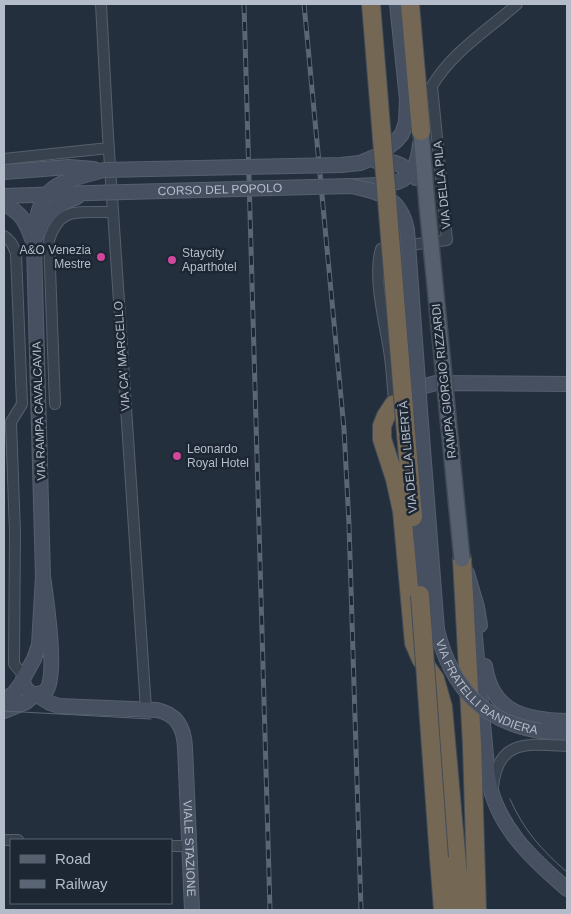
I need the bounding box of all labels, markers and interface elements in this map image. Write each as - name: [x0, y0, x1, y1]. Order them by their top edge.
- street label: VIA DELLA PILA: [430, 140, 454, 230]
- street label: CORSO DEL POPOLO: [158, 181, 282, 198]
- place label: A&O Venezia Mestre: [20, 243, 91, 271]
- place label: Staycity Aparthotel: [182, 246, 237, 274]
- marker: A&O Venezia Mestre: [95, 251, 107, 263]
- marker: Staycity Aparthotel: [166, 254, 178, 266]
- street label: VIA CA' MARCELLO: [111, 300, 133, 412]
- street label: RAMPA GIORGIO RIZZARDI: [429, 303, 459, 459]
- street label: VIA RAMPA CAVALCAVIA: [30, 341, 48, 481]
- street label: VIA DELLA LIBERTÀ: [395, 400, 420, 514]
- place label: Leonardo Royal Hotel: [187, 442, 249, 470]
- marker: Leonardo Royal Hotel: [171, 450, 183, 462]
- street label: VIA FRATELLI BANDIERA: [433, 638, 539, 737]
- street label: VIALE STAZIONE: [180, 800, 198, 897]
- legend: [10, 839, 172, 904]
- text: Road: [55, 850, 91, 867]
- text: Railway: [55, 875, 108, 892]

